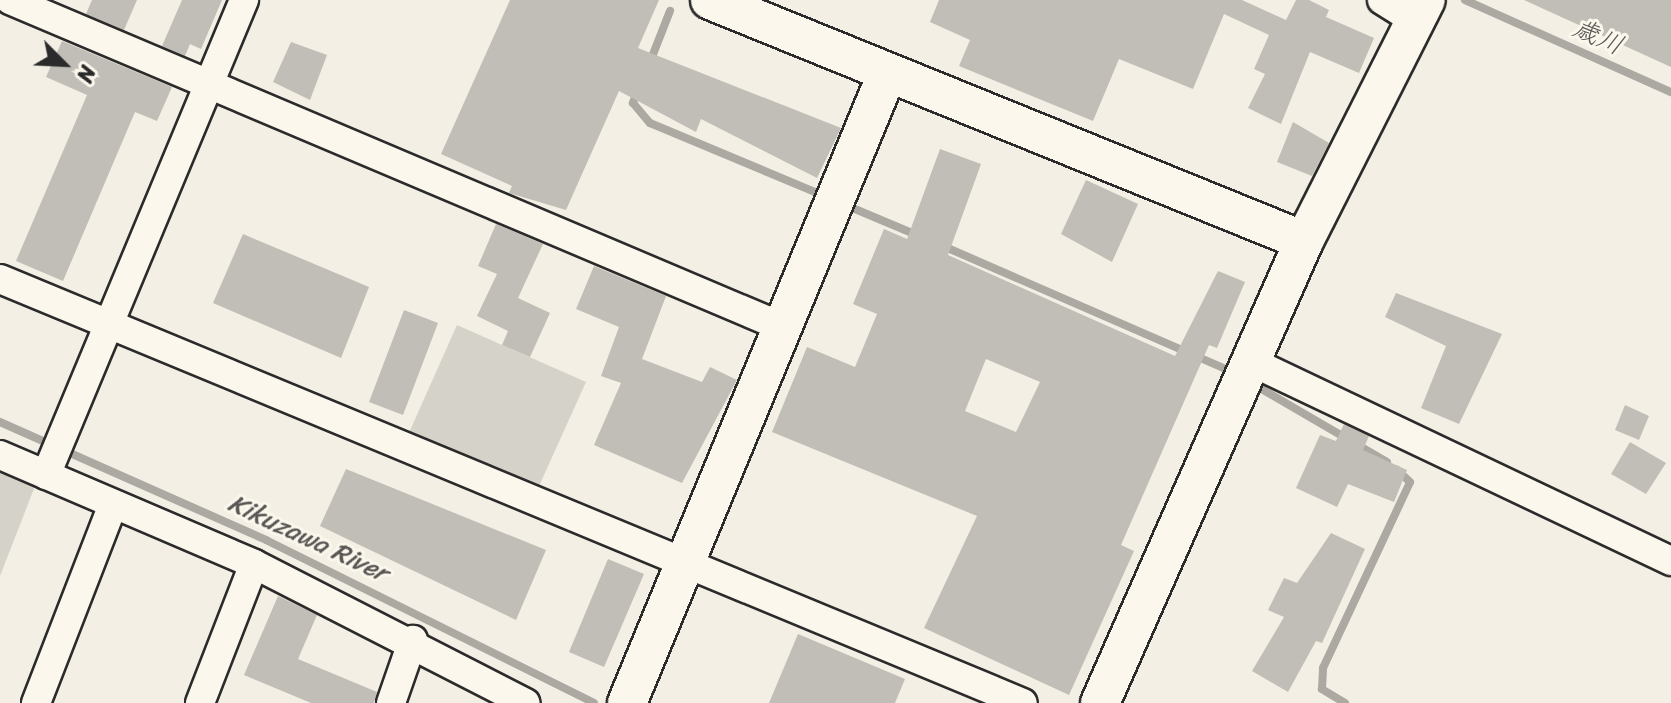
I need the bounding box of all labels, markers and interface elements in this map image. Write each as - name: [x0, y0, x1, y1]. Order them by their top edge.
- water label: 歳川: [1568, 12, 1628, 62]
- north arrow: [24, 24, 104, 104]
- text: N: [65, 59, 107, 89]
- water label: Kikuzawa River: [223, 487, 393, 589]

